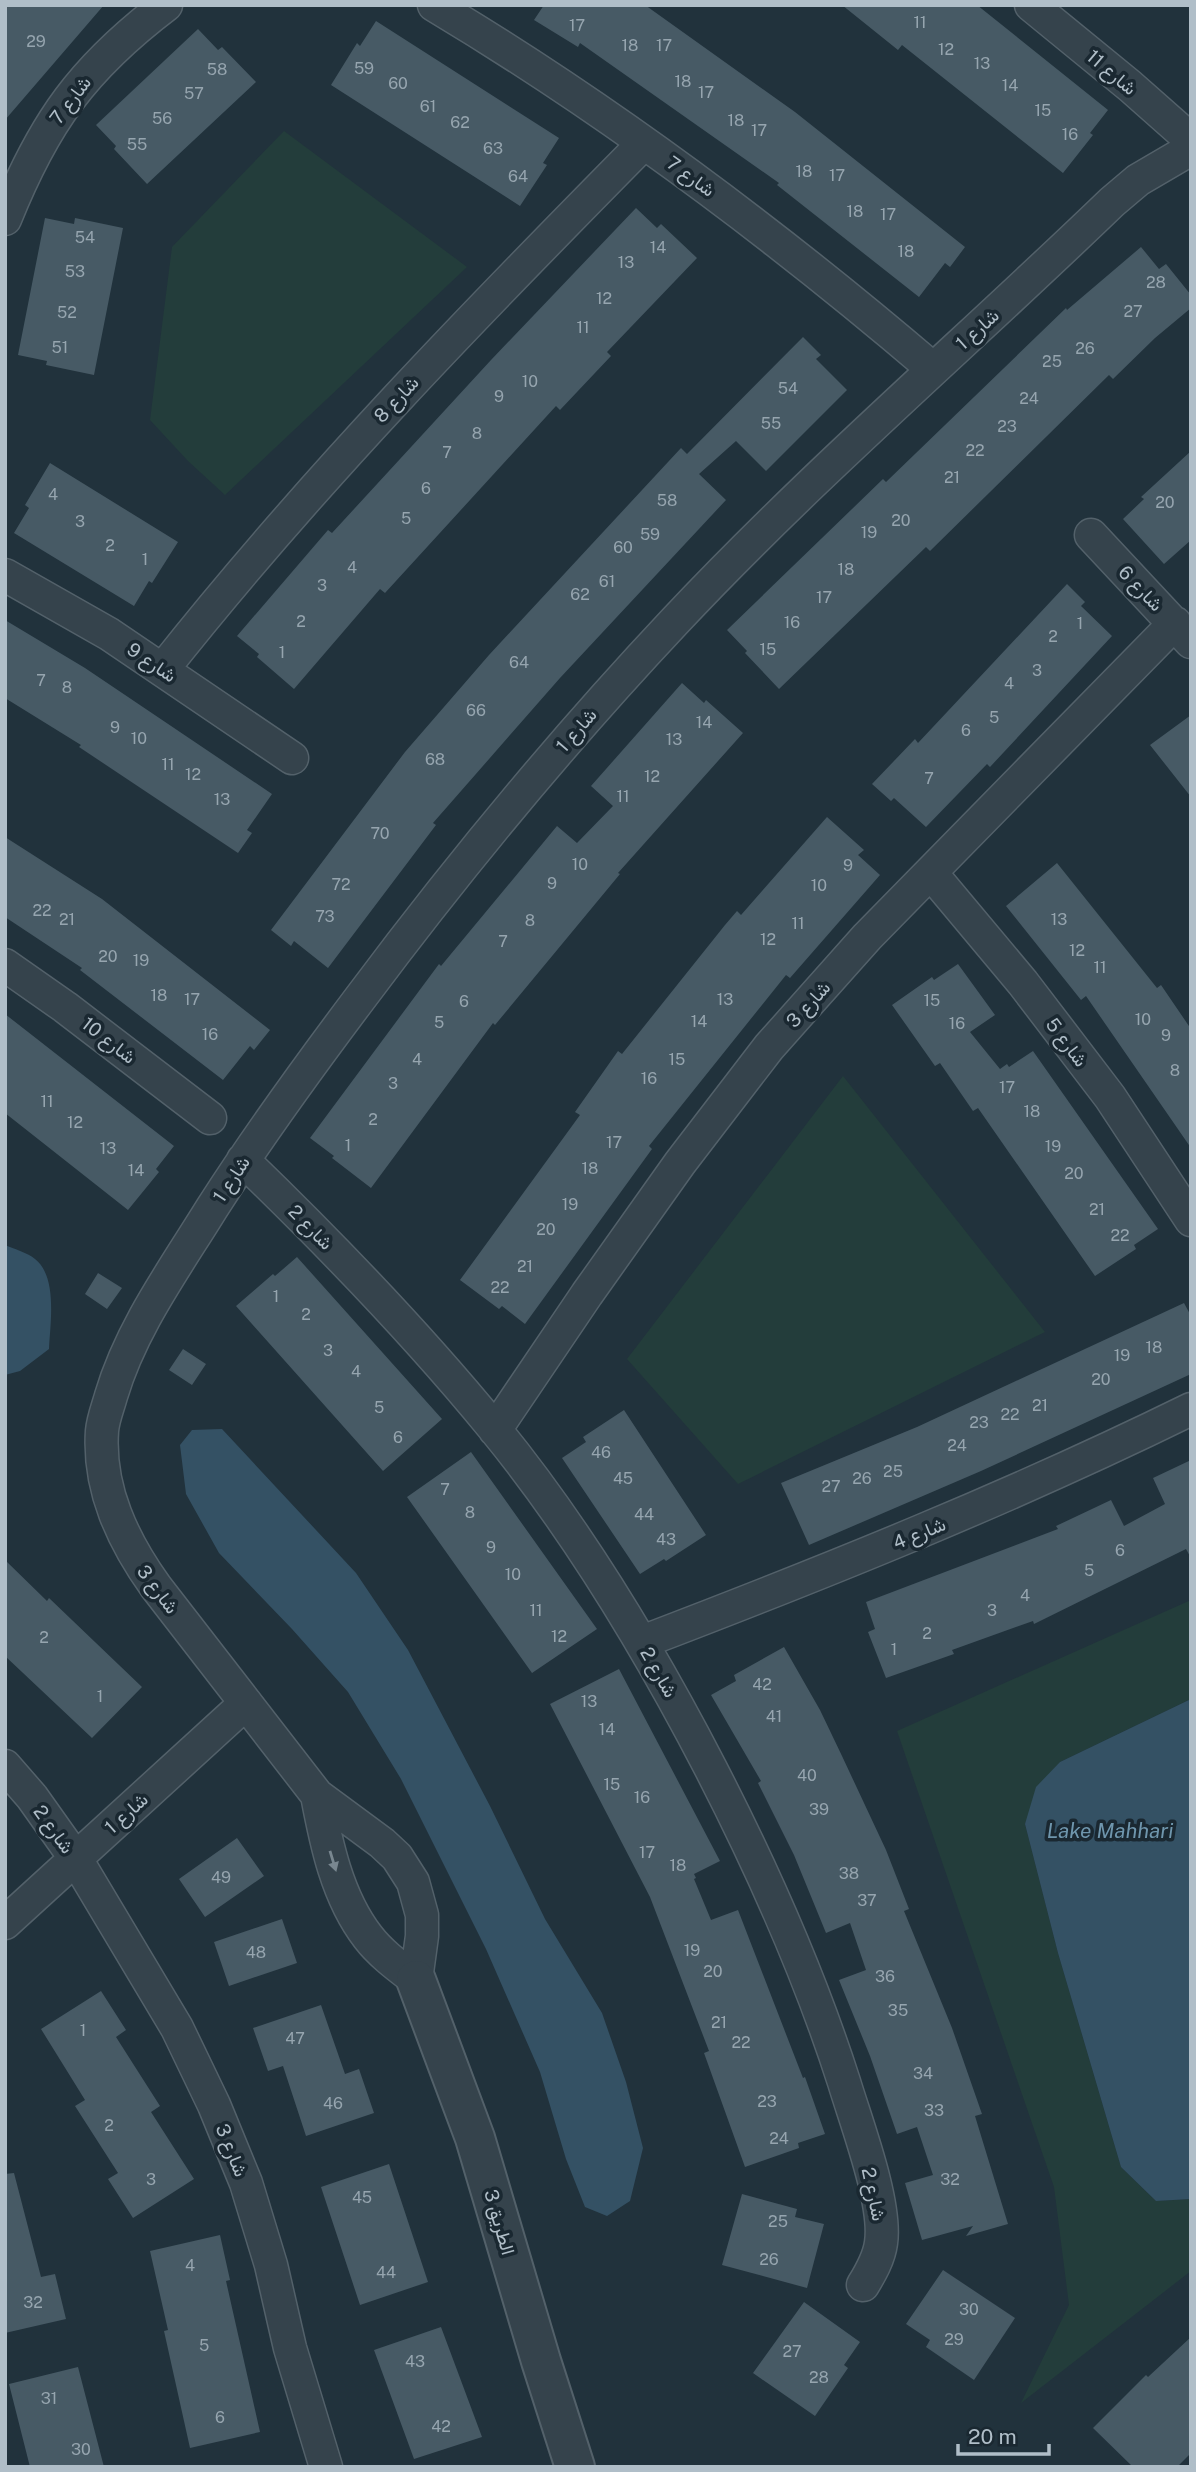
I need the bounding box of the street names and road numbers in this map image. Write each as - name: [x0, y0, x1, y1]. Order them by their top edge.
- street label: شارع 11: [1081, 45, 1141, 101]
- street label: شارع 7: [45, 72, 97, 129]
- street label: شارع 7: [661, 151, 719, 202]
- street label: شارع 1: [951, 304, 1004, 356]
- street label: شارع 8: [369, 371, 424, 428]
- street label: شارع 6: [1113, 561, 1168, 617]
- street label: شارع 9: [122, 638, 181, 688]
- street label: شارع 1: [551, 704, 602, 758]
- street label: شارع 3: [781, 976, 836, 1033]
- street label: شارع 10: [76, 1012, 140, 1069]
- street label: شارع 5: [1040, 1013, 1092, 1072]
- street label: شارع 1: [208, 1152, 256, 1207]
- street label: شارع 2: [283, 1200, 338, 1255]
- street label: شارع 4: [889, 1513, 949, 1555]
- street label: شارع 3: [131, 1560, 183, 1619]
- street label: شارع 2: [634, 1643, 682, 1702]
- street label: شارع 1: [100, 1788, 153, 1840]
- street label: شارع 2: [28, 1801, 79, 1859]
- street label: شارع 3: [210, 2120, 252, 2180]
- street label: شارع 2: [856, 2165, 890, 2223]
- street label: 3 الطريق: [479, 2187, 520, 2258]

